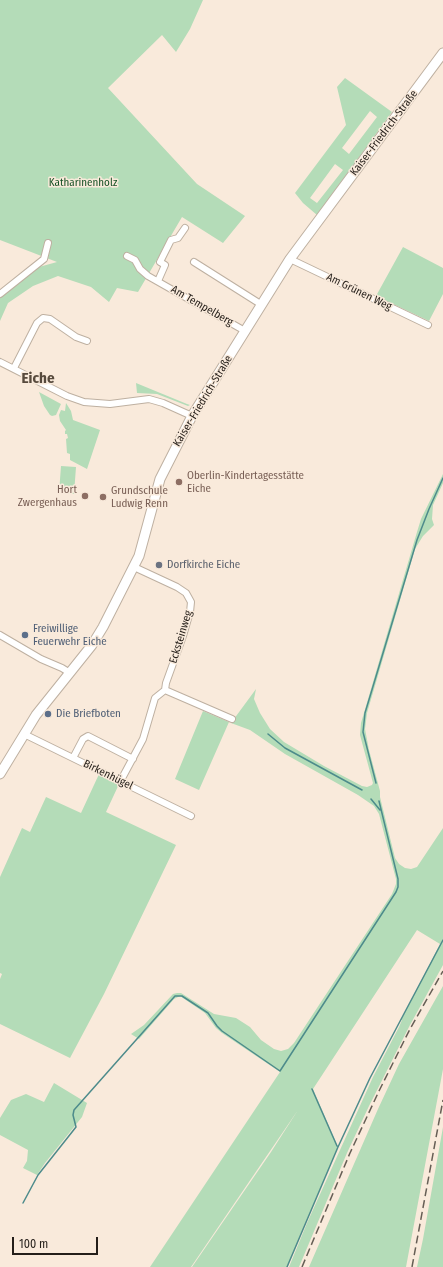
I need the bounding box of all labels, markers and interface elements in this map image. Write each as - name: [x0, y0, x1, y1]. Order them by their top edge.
- street label: Kaiser-Friedrich-Straße: [347, 88, 421, 178]
- park label: Katharinenholz: [49, 176, 117, 190]
- street label: Am Grünen Weg: [324, 270, 394, 314]
- street label: Am Tempelberg: [169, 283, 235, 329]
- street label: Kaiser-Friedrich-Straße: [171, 353, 235, 449]
- district label: Eiche: [22, 370, 54, 388]
- place label: Oberlin-Kindertagesstätte Eiche: [187, 469, 304, 495]
- marker: Oberlin-Kindertagesstätte Eiche: [174, 477, 184, 487]
- place label: Hort Zwergenhaus: [18, 483, 77, 509]
- place label: Grundschule Ludwig Renn: [111, 484, 168, 510]
- marker: Hort Zwergenhaus: [80, 491, 90, 501]
- marker: Grundschule Ludwig Renn: [98, 492, 108, 502]
- place label: Dorfkirche Eiche: [167, 558, 240, 572]
- marker: Dorfkirche Eiche: [154, 560, 164, 570]
- street label: Ecksteinweg: [167, 609, 195, 665]
- place label: Freiwillige Feuerwehr Eiche: [33, 622, 107, 648]
- marker: Freiwillige Feuerwehr Eiche: [20, 630, 30, 640]
- place label: Die Briefboten: [56, 707, 121, 721]
- marker: Die Briefboten: [43, 709, 53, 719]
- street label: Birkenhügel: [81, 757, 135, 793]
- scale bar: [14, 1229, 100, 1255]
- text: 100 m: [19, 1237, 48, 1251]

